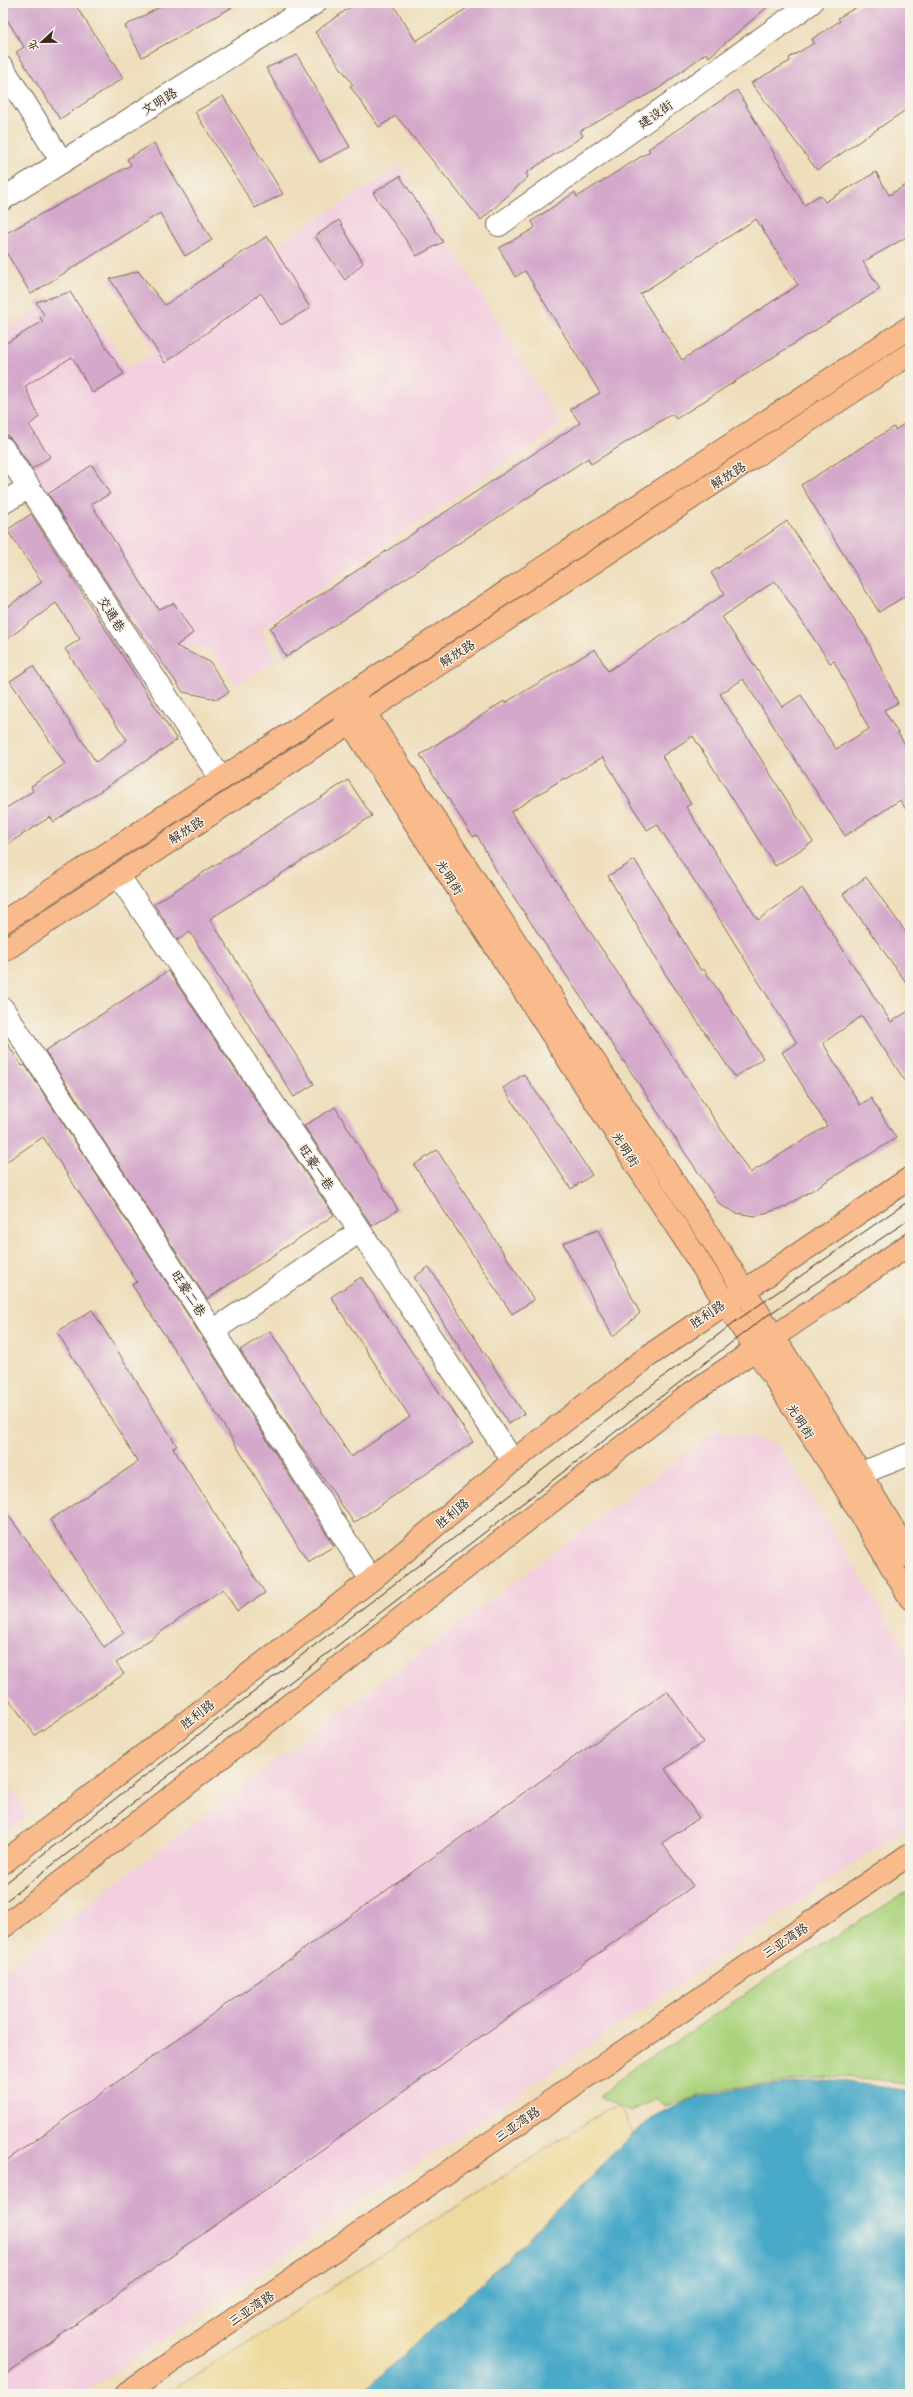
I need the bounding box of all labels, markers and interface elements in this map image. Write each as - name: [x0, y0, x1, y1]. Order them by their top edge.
- north arrow: [22, 22, 62, 62]
- text: 北: [25, 38, 41, 53]
- street label: 文明路: [139, 85, 180, 118]
- street label: 建设街: [635, 97, 676, 132]
- street label: 解放路: [708, 459, 749, 492]
- street label: 交通巷: [95, 594, 128, 635]
- street label: 解放路: [437, 637, 478, 670]
- street label: 解放路: [166, 814, 207, 847]
- street label: 光明街: [433, 857, 466, 898]
- street label: 光明街: [609, 1129, 642, 1170]
- street label: 旺豪一巷: [296, 1142, 337, 1193]
- street label: 旺豪二巷: [168, 1267, 209, 1319]
- street label: 胜利路: [687, 1297, 728, 1332]
- street label: 光明街: [784, 1401, 817, 1442]
- street label: 胜利路: [433, 1495, 472, 1532]
- street label: 胜利路: [177, 1696, 217, 1732]
- street label: 三亚湾路: [760, 1920, 811, 1961]
- street label: 三亚湾路: [492, 2103, 543, 2145]
- street label: 三亚湾路: [226, 2288, 277, 2329]

